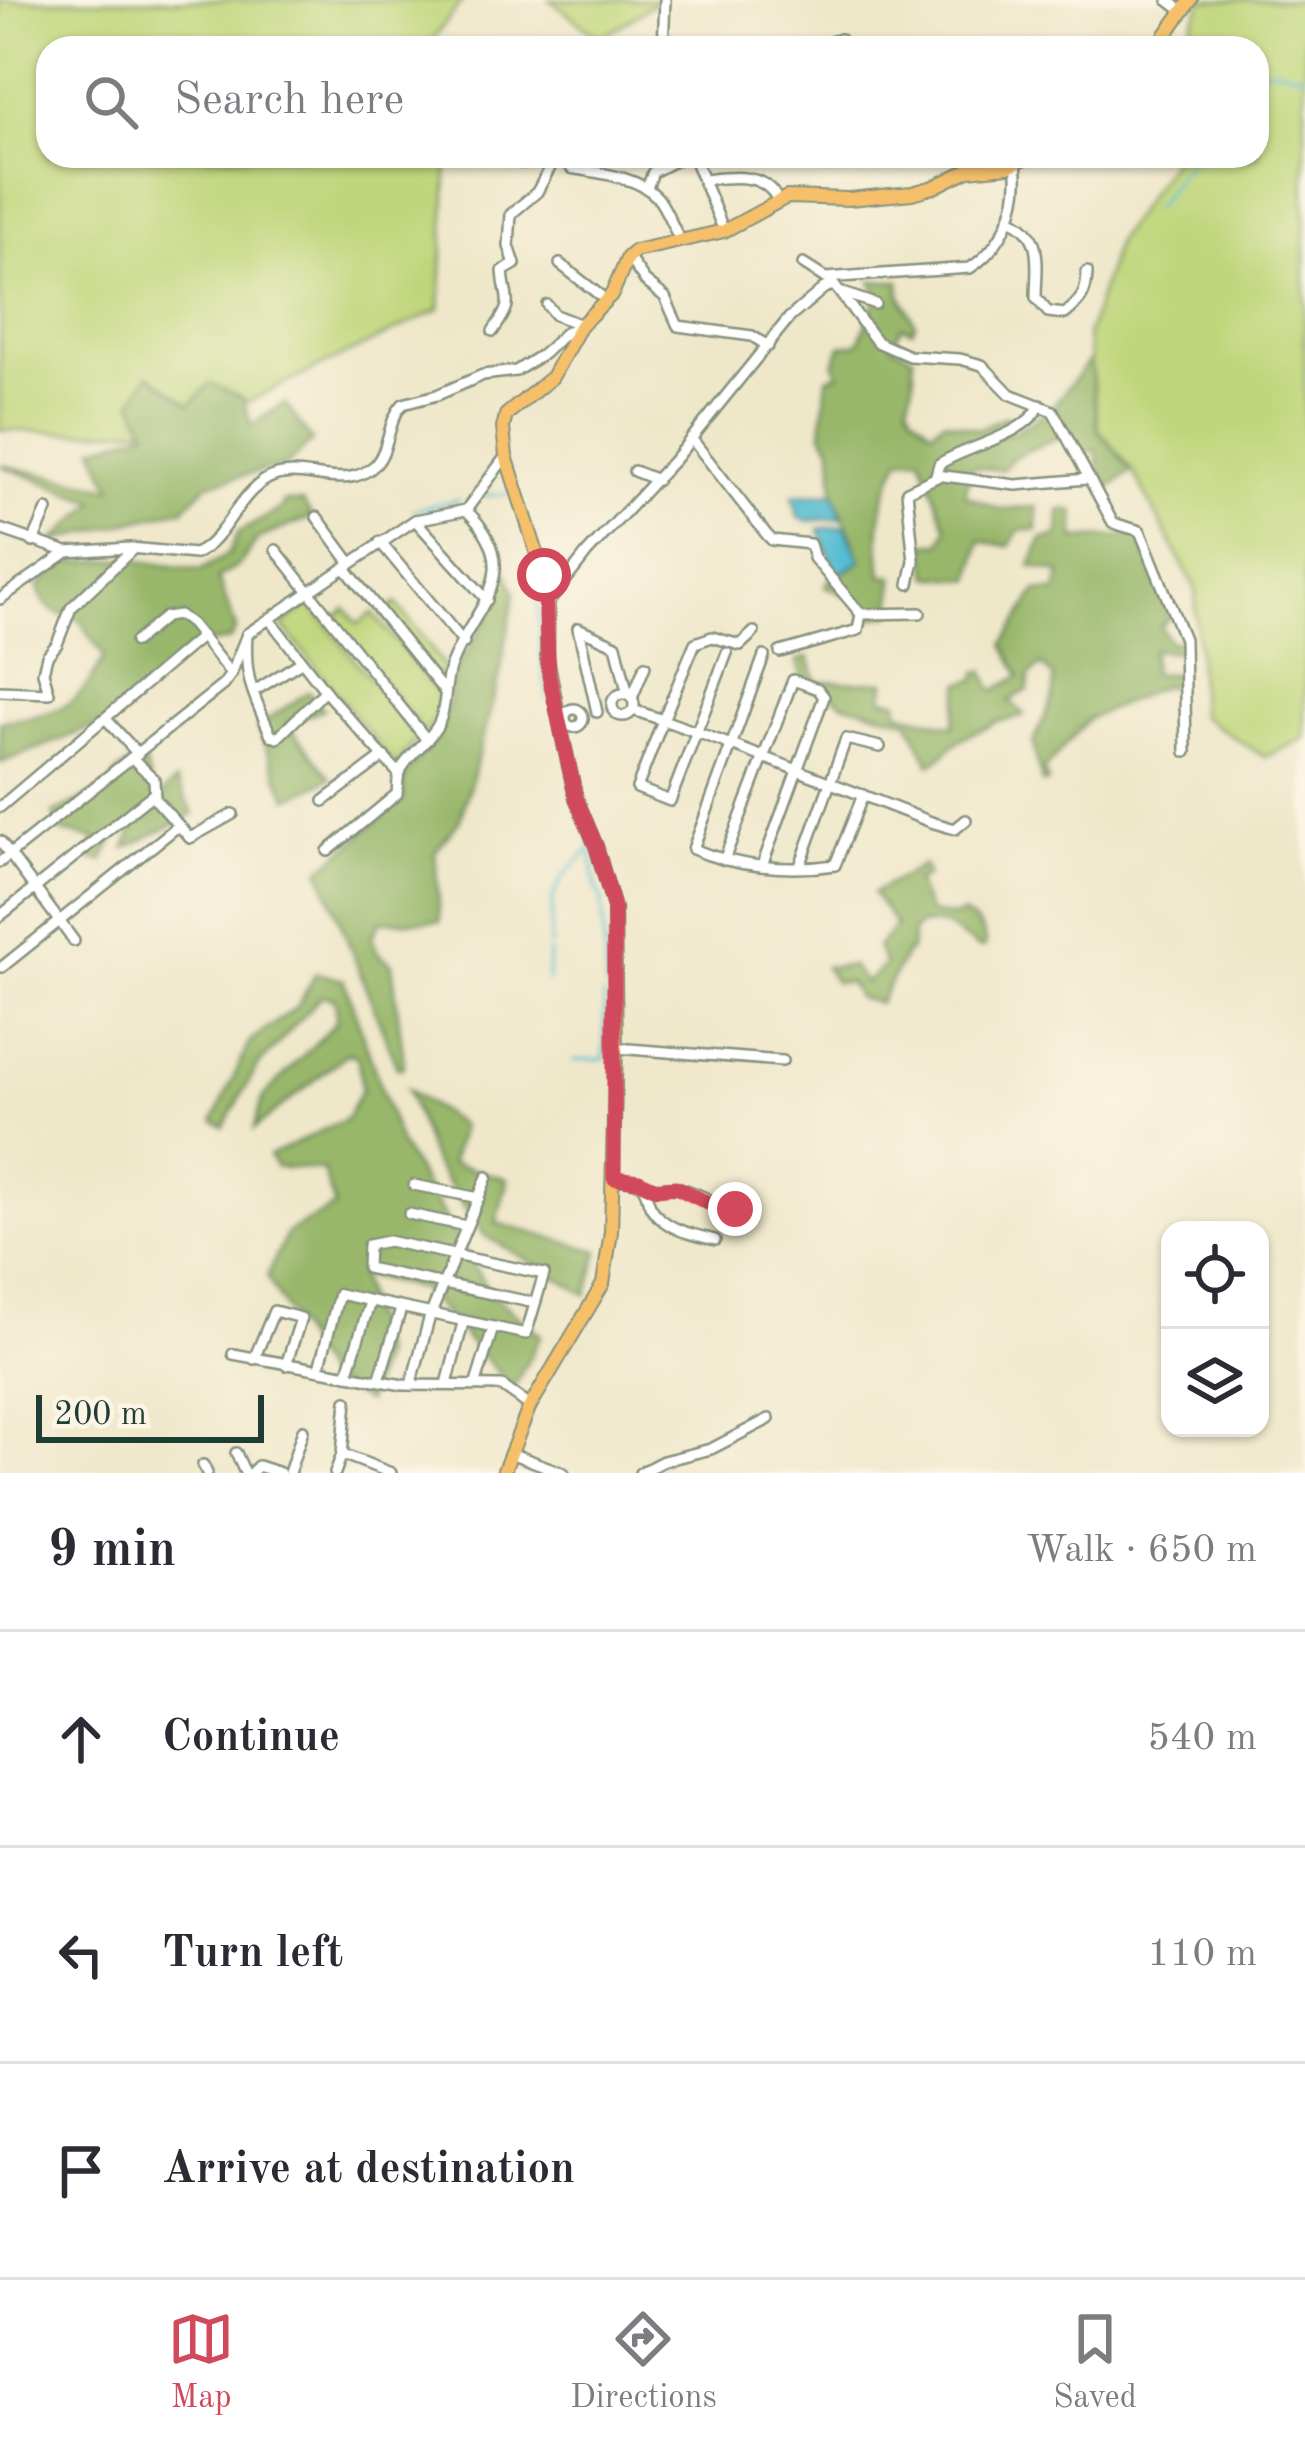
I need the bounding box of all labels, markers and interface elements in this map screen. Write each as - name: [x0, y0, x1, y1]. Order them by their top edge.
- search box: [36, 36, 1269, 168]
- icon: search: [78, 69, 144, 135]
- text: Search here: [174, 79, 404, 124]
- route start: [517, 548, 571, 602]
- route end: [708, 1182, 762, 1236]
- map controls: [1161, 1221, 1269, 1437]
- button: locate: [1161, 1221, 1269, 1329]
- button: layers: [1161, 1329, 1269, 1437]
- scale bar: [36, 1389, 264, 1442]
- text: 200 m: [54, 1399, 147, 1432]
- text: 9 min: [48, 1526, 176, 1577]
- text: Walk · 650 m: [1026, 1531, 1257, 1570]
- icon: ahead: [48, 1706, 114, 1772]
- text: Continue: [162, 1716, 340, 1761]
- text: 540 m: [1147, 1719, 1257, 1758]
- icon: left: [48, 1922, 114, 1988]
- text: Turn left: [162, 1932, 343, 1977]
- text: 110 m: [1147, 1935, 1257, 1974]
- icon: arrive: [48, 2138, 114, 2204]
- text: Arrive at destination: [162, 2148, 575, 2193]
- tab: Map: [168, 2306, 234, 2419]
- tab: Directions: [570, 2306, 717, 2419]
- tab: Saved: [1053, 2306, 1137, 2419]

